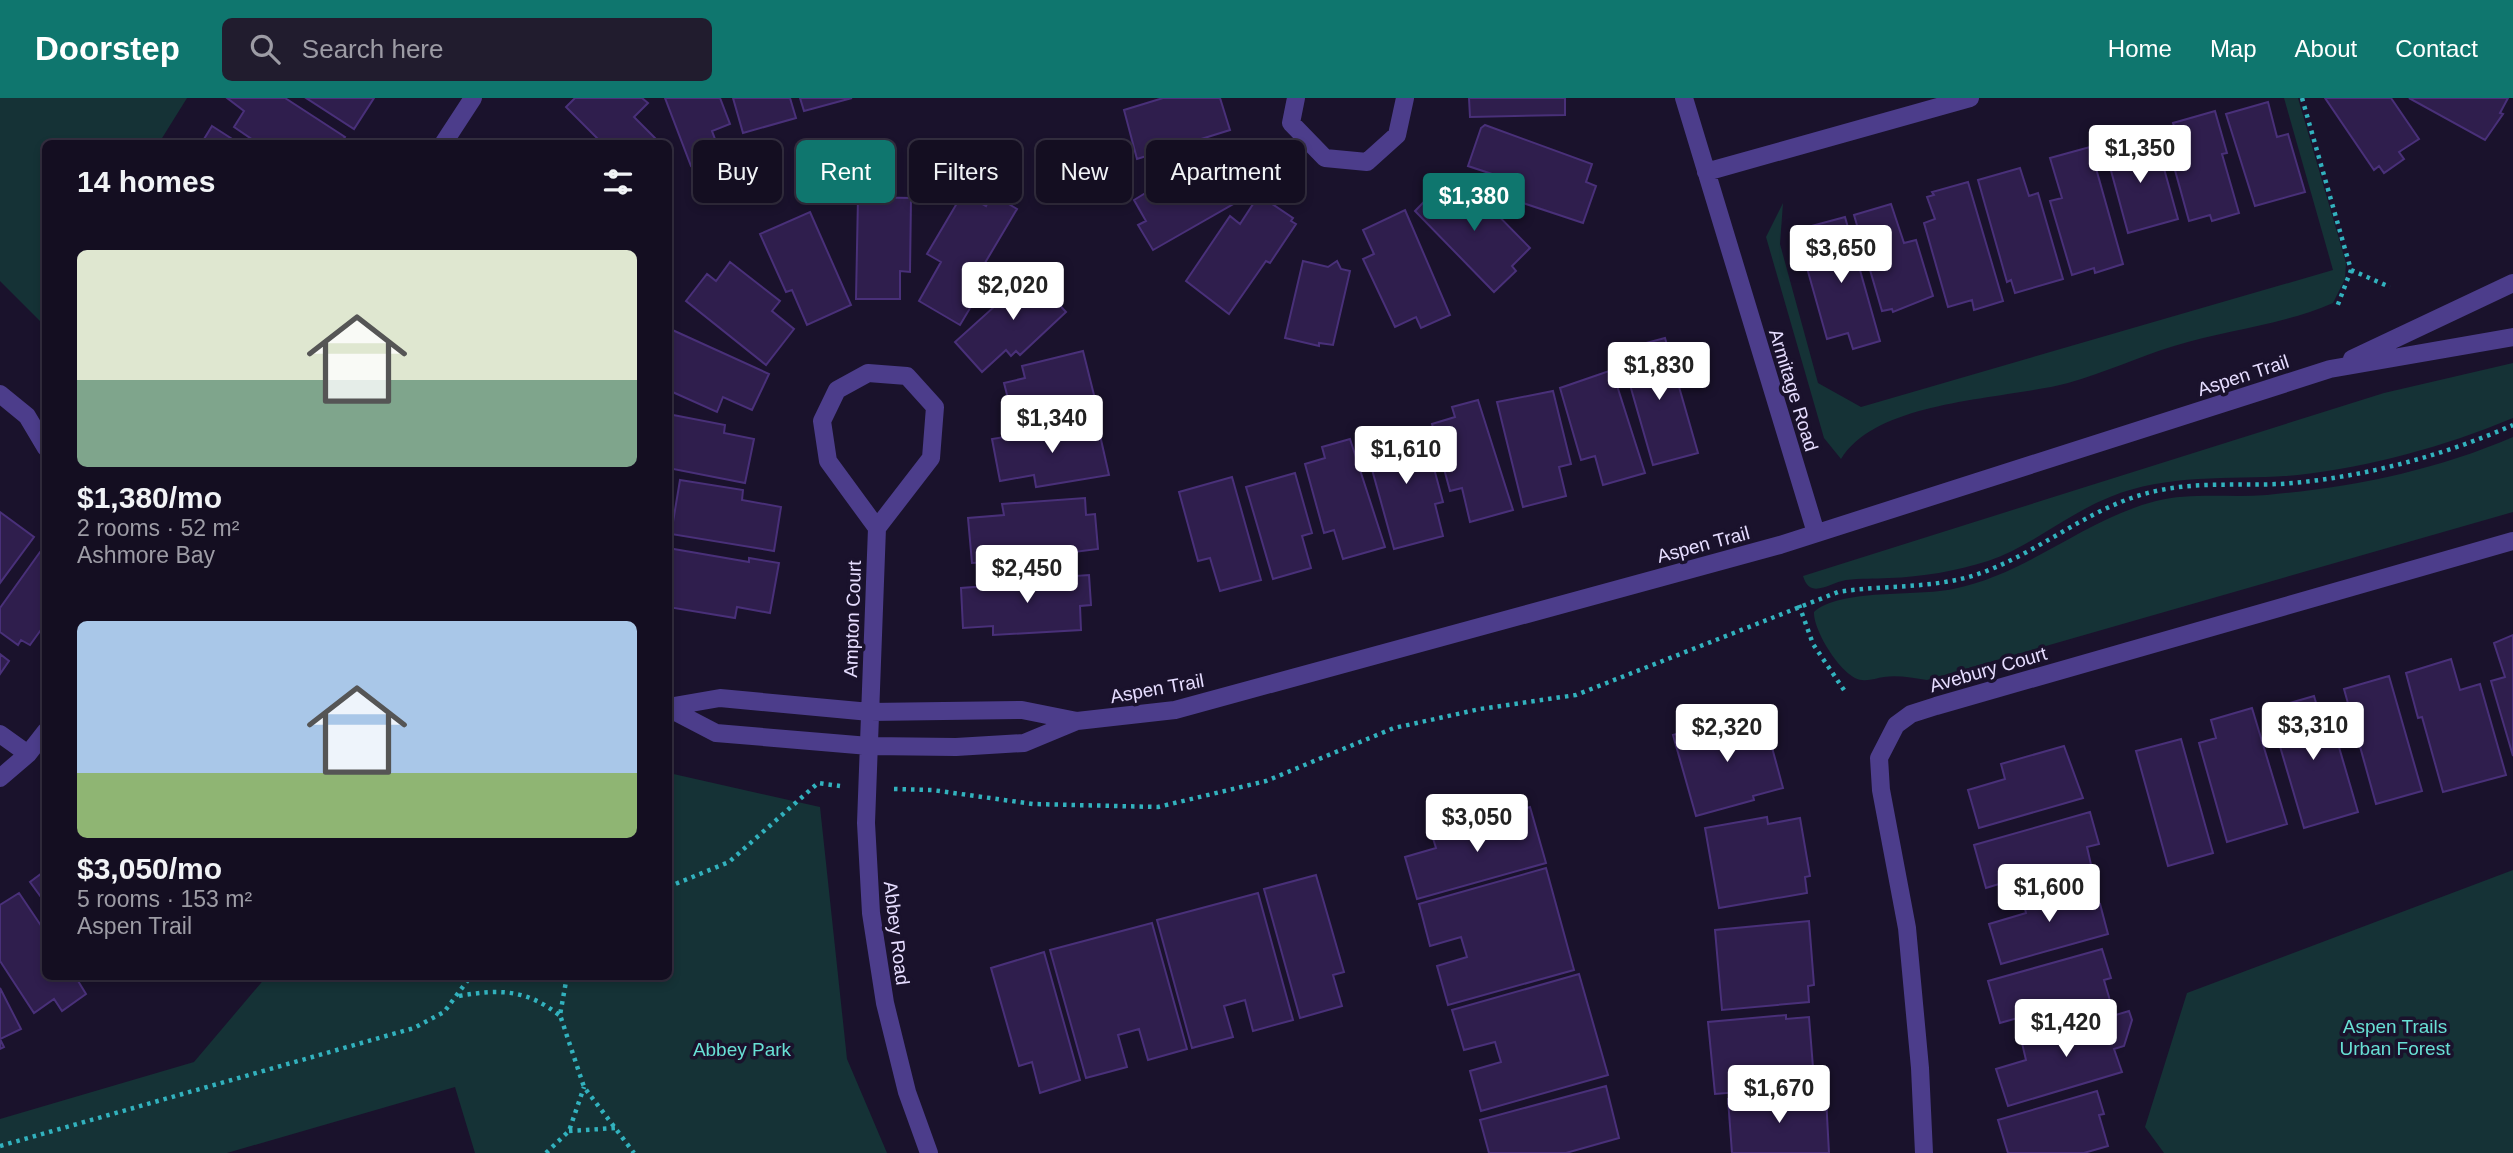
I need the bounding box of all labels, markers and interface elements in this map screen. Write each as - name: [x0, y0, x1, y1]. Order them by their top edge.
- search box: [222, 18, 712, 81]
- text: Doorstep: [35, 30, 180, 67]
- icon: search: [246, 30, 284, 68]
- text: Search here: [302, 34, 444, 64]
- text: Home: [2108, 35, 2172, 62]
- text: Map: [2210, 35, 2257, 62]
- text: About: [2295, 35, 2357, 62]
- text: Contact: [2395, 35, 2478, 62]
- pin: $1,350: [2083, 126, 2197, 185]
- text: $1,350: [2105, 135, 2175, 161]
- chip: Buy: [693, 140, 782, 203]
- chip: Rent: [796, 140, 895, 203]
- chip: Filters: [909, 140, 1022, 203]
- chip: New: [1036, 140, 1132, 203]
- chip: Apartment: [1146, 140, 1305, 203]
- icon: filters: [599, 163, 637, 201]
- text: 14 homes: [77, 165, 215, 198]
- pin: $1,380: [1417, 174, 1531, 233]
- text: $1,380: [1439, 183, 1509, 209]
- pin: $3,650: [1784, 226, 1898, 285]
- text: $3,650: [1806, 235, 1876, 261]
- pin: $2,020: [956, 262, 1070, 322]
- text: $2,020: [978, 272, 1048, 298]
- icon: home: [294, 296, 420, 422]
- street label: Armitage Road: [1765, 326, 1822, 454]
- pin: $1,830: [1602, 342, 1716, 402]
- street label: Aspen Trail: [2195, 351, 2292, 400]
- text: $1,830: [1624, 352, 1694, 378]
- pin: $1,340: [995, 396, 1109, 455]
- text: $1,340: [1017, 405, 1087, 431]
- pin: $1,610: [1349, 426, 1463, 486]
- text: $1,610: [1371, 436, 1441, 462]
- text: $1,380/mo: [77, 481, 222, 514]
- text: 2 rooms · 52 m²: [77, 515, 239, 541]
- street label: Aspen Trail: [1655, 522, 1752, 567]
- text: Ashmore Bay: [77, 542, 215, 568]
- pin: $2,450: [970, 546, 1084, 605]
- text: $2,450: [992, 555, 1062, 581]
- street label: Ampton Court: [840, 559, 865, 678]
- street label: Avebury Court: [1927, 643, 2050, 696]
- icon: home: [294, 667, 420, 793]
- street label: Aspen Trail: [1108, 670, 1206, 707]
- pin: $3,310: [2256, 702, 2370, 762]
- pin: $2,320: [1670, 704, 1784, 764]
- text: $3,310: [2278, 712, 2348, 738]
- text: $2,320: [1692, 714, 1762, 740]
- pin: $3,050: [1420, 794, 1534, 854]
- text: $3,050: [1442, 804, 1512, 830]
- text: $3,050/mo: [77, 852, 222, 885]
- pin: $1,600: [1992, 864, 2106, 924]
- text: $1,600: [2014, 874, 2084, 900]
- street label: Abbey Road: [880, 880, 913, 986]
- text: 5 rooms · 153 m²: [77, 886, 252, 912]
- text: Aspen Trail: [77, 913, 192, 939]
- pin: $1,420: [2009, 1000, 2123, 1059]
- text: $1,420: [2031, 1009, 2101, 1035]
- park label: Aspen Trails Urban Forest: [2340, 1016, 2451, 1059]
- park label: Abbey Park: [693, 1039, 792, 1060]
- pin: $1,670: [1722, 1066, 1836, 1125]
- text: $1,670: [1744, 1075, 1814, 1101]

